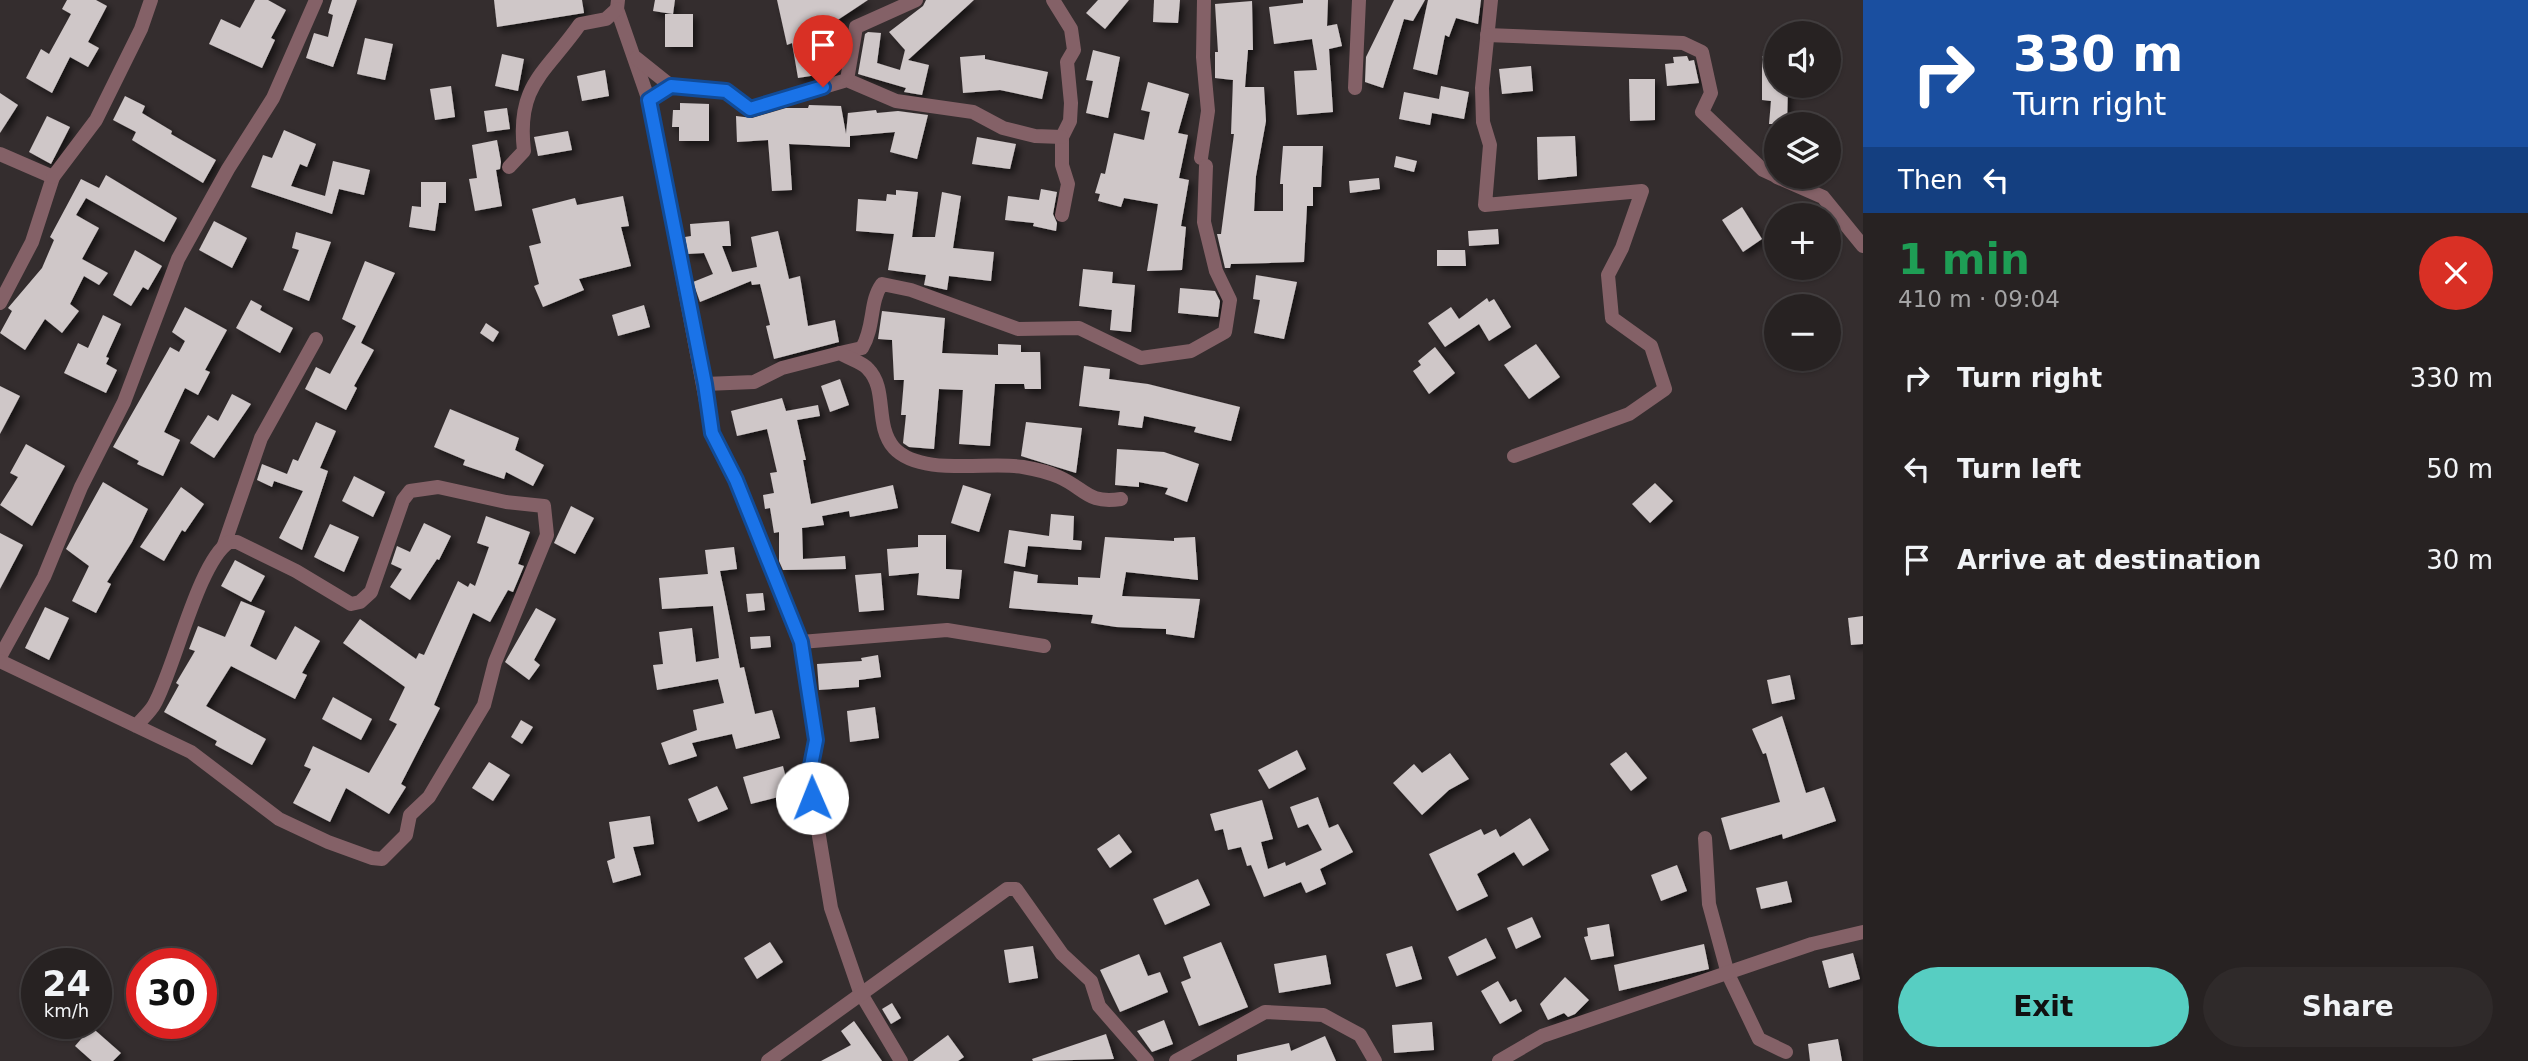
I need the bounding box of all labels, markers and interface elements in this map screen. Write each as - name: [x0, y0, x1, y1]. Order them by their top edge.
- pin: [793, 15, 853, 87]
- map controls: [1764, 21, 1841, 371]
- button: sound: [1764, 21, 1841, 98]
- icon: arrive: [804, 26, 842, 64]
- text: 330 m: [2013, 26, 2183, 83]
- icon: right: [1898, 28, 1989, 119]
- text: Turn right: [2013, 85, 2166, 123]
- button: layers: [1764, 112, 1841, 189]
- icon: left: [1977, 161, 2015, 199]
- text: Then: [1898, 165, 1963, 195]
- button: +: [1764, 203, 1841, 280]
- text: 1 min: [1898, 235, 2030, 284]
- button: close: [2419, 236, 2493, 310]
- text: 410 m · 09:04: [1898, 286, 2060, 312]
- button: −: [1764, 294, 1841, 371]
- icon: right: [1898, 359, 1936, 397]
- text: Turn right: [1957, 363, 2102, 393]
- text: 330 m: [2410, 363, 2493, 393]
- icon: left: [1898, 450, 1936, 488]
- text: Turn left: [1957, 454, 2081, 484]
- text: 50 m: [2426, 454, 2493, 484]
- icon: arrive: [1898, 541, 1936, 579]
- text: Arrive at destination: [1957, 545, 2261, 575]
- text: 30 m: [2426, 545, 2493, 575]
- position arrow: [775, 761, 849, 835]
- speed limit sign: 30: [126, 948, 217, 1039]
- text: 24: [42, 964, 91, 1004]
- button: Exit: [1898, 967, 2189, 1047]
- button: Share: [2203, 967, 2493, 1047]
- text: km/h: [44, 1000, 89, 1021]

